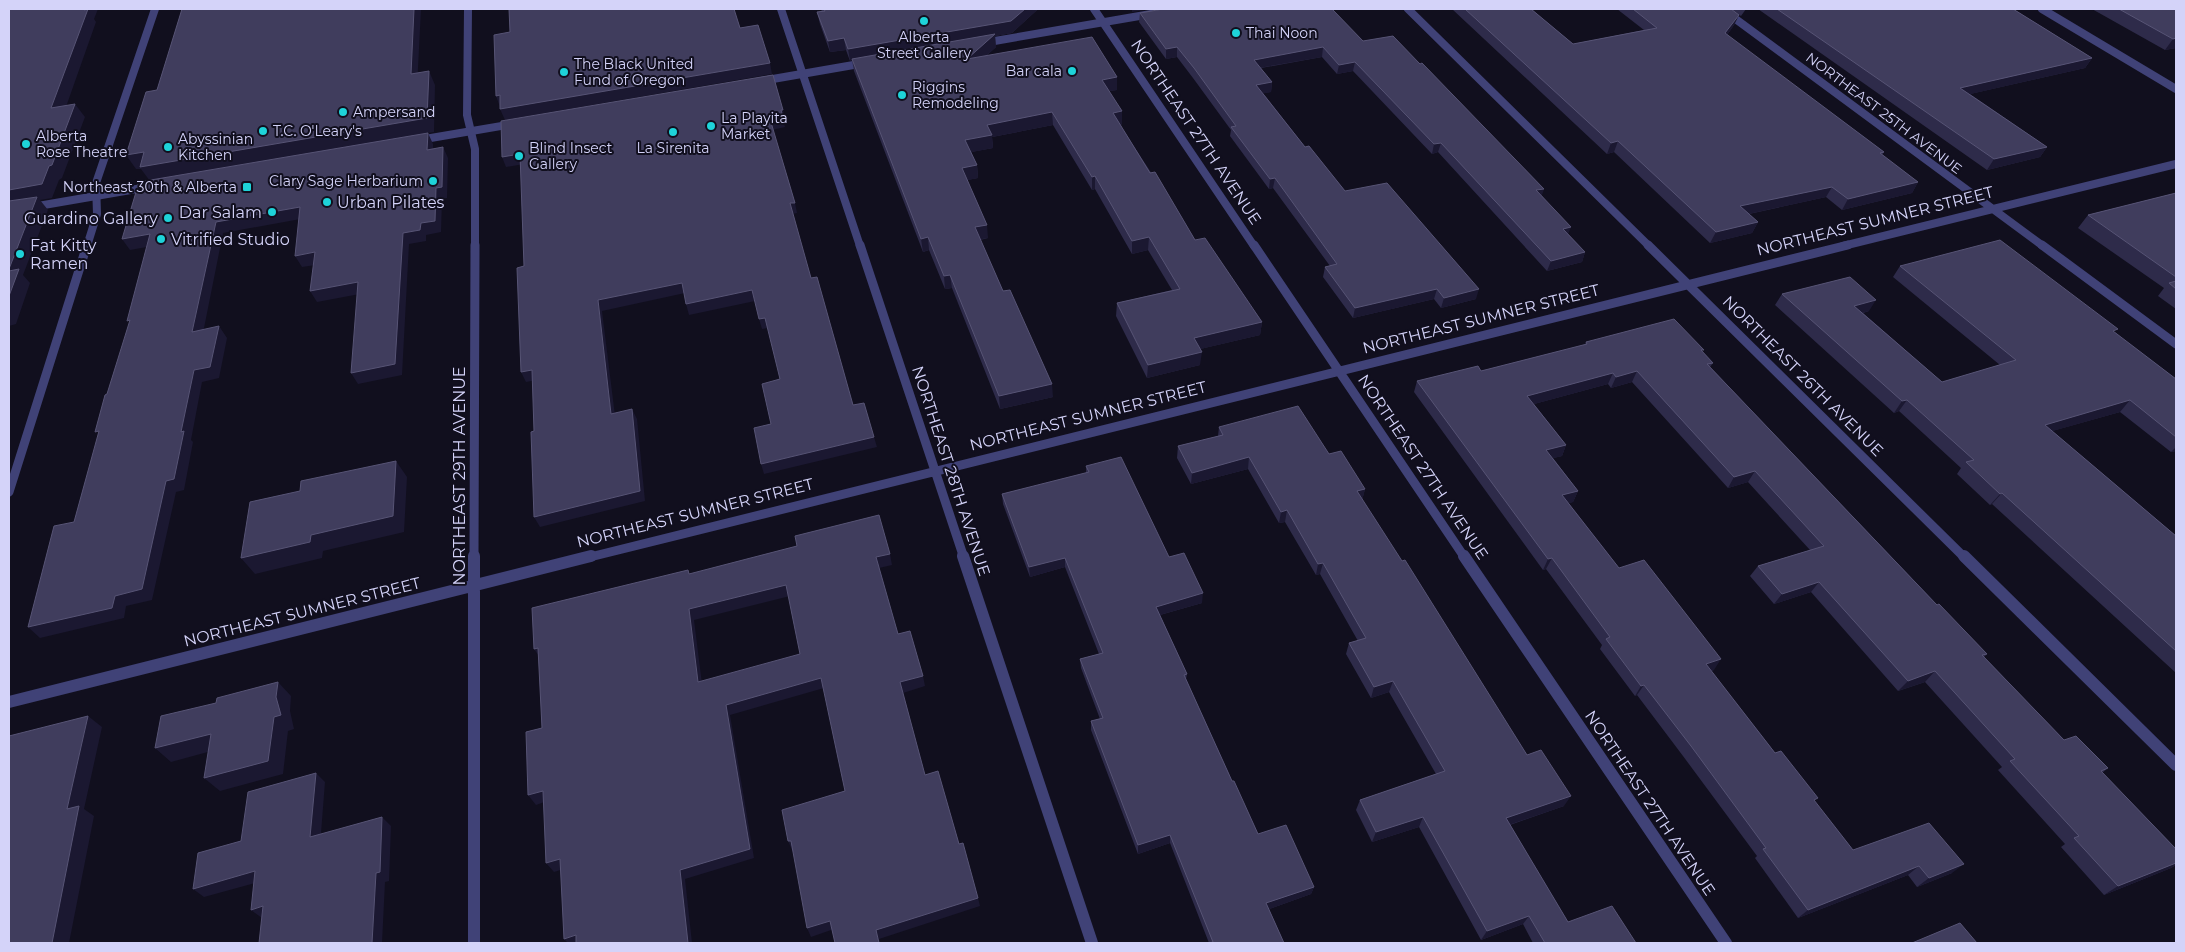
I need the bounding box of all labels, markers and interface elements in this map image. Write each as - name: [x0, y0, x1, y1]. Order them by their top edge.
- marker: Alberta Street Gallery: [918, 15, 930, 27]
- place label: Thai Noon: [1246, 24, 1318, 42]
- marker: Thai Noon: [1230, 27, 1242, 39]
- place label: Alberta Street Gallery: [877, 28, 971, 62]
- street label: NORTHEAST 27TH AVENUE: [1127, 36, 1265, 228]
- street label: NORTHEAST 25TH AVENUE: [1802, 48, 1966, 178]
- place label: The Black United Fund of Oregon: [574, 55, 694, 89]
- place label: Bar cala: [1006, 62, 1062, 80]
- marker: Bar cala: [1066, 65, 1078, 77]
- marker: The Black United Fund of Oregon: [558, 66, 570, 78]
- place label: Riggins Remodeling: [912, 78, 999, 112]
- marker: Riggins Remodeling: [896, 89, 908, 101]
- place label: Ampersand: [353, 103, 435, 121]
- marker: Ampersand: [337, 106, 349, 118]
- place label: La Playita Market: [721, 109, 788, 143]
- marker: La Playita Market: [705, 120, 717, 132]
- place label: T.C. O'Leary's: [273, 122, 362, 140]
- marker: T.C. O'Leary's: [257, 125, 269, 137]
- marker: La Sirenita: [667, 126, 679, 138]
- place label: Alberta Rose Theatre: [36, 127, 127, 161]
- place label: Abyssinian Kitchen: [178, 130, 253, 164]
- marker: Alberta Rose Theatre: [20, 138, 32, 150]
- place label: Blind Insect Gallery: [529, 139, 613, 173]
- place label: La Sirenita: [636, 139, 710, 157]
- marker: Abyssinian Kitchen: [162, 141, 174, 153]
- marker: Blind Insect Gallery: [513, 150, 525, 162]
- place label: Clary Sage Herbarium: [269, 172, 423, 190]
- marker: Clary Sage Herbarium: [427, 175, 439, 187]
- place label: Northeast 30th & Alberta: [63, 178, 237, 196]
- marker: Northeast 30th & Alberta: [241, 181, 253, 193]
- street label: NORTHEAST SUMNER STREET: [1755, 182, 1996, 260]
- place label: Urban Pilates: [337, 193, 445, 212]
- marker: Urban Pilates: [321, 196, 333, 208]
- place label: Dar Salam: [179, 203, 262, 222]
- marker: Dar Salam: [266, 206, 278, 218]
- place label: Guardino Gallery: [24, 209, 158, 228]
- marker: Guardino Gallery: [162, 212, 174, 224]
- place label: Vitrified Studio: [171, 230, 290, 249]
- marker: Vitrified Studio: [155, 233, 167, 245]
- place label: Fat Kitty Ramen: [30, 236, 97, 273]
- marker: Fat Kitty Ramen: [14, 248, 26, 260]
- street label: NORTHEAST SUMNER STREET: [1361, 280, 1602, 358]
- street label: NORTHEAST 26TH AVENUE: [1719, 292, 1887, 460]
- street label: NORTHEAST 28TH AVENUE: [908, 364, 994, 578]
- street label: NORTHEAST 29TH AVENUE: [450, 366, 469, 586]
- street label: NORTHEAST 27TH AVENUE: [1354, 371, 1492, 563]
- street label: NORTHEAST SUMNER STREET: [968, 377, 1209, 455]
- street label: NORTHEAST SUMNER STREET: [575, 474, 816, 552]
- street label: NORTHEAST SUMNER STREET: [182, 573, 423, 651]
- street label: NORTHEAST 27TH AVENUE: [1581, 707, 1719, 899]

